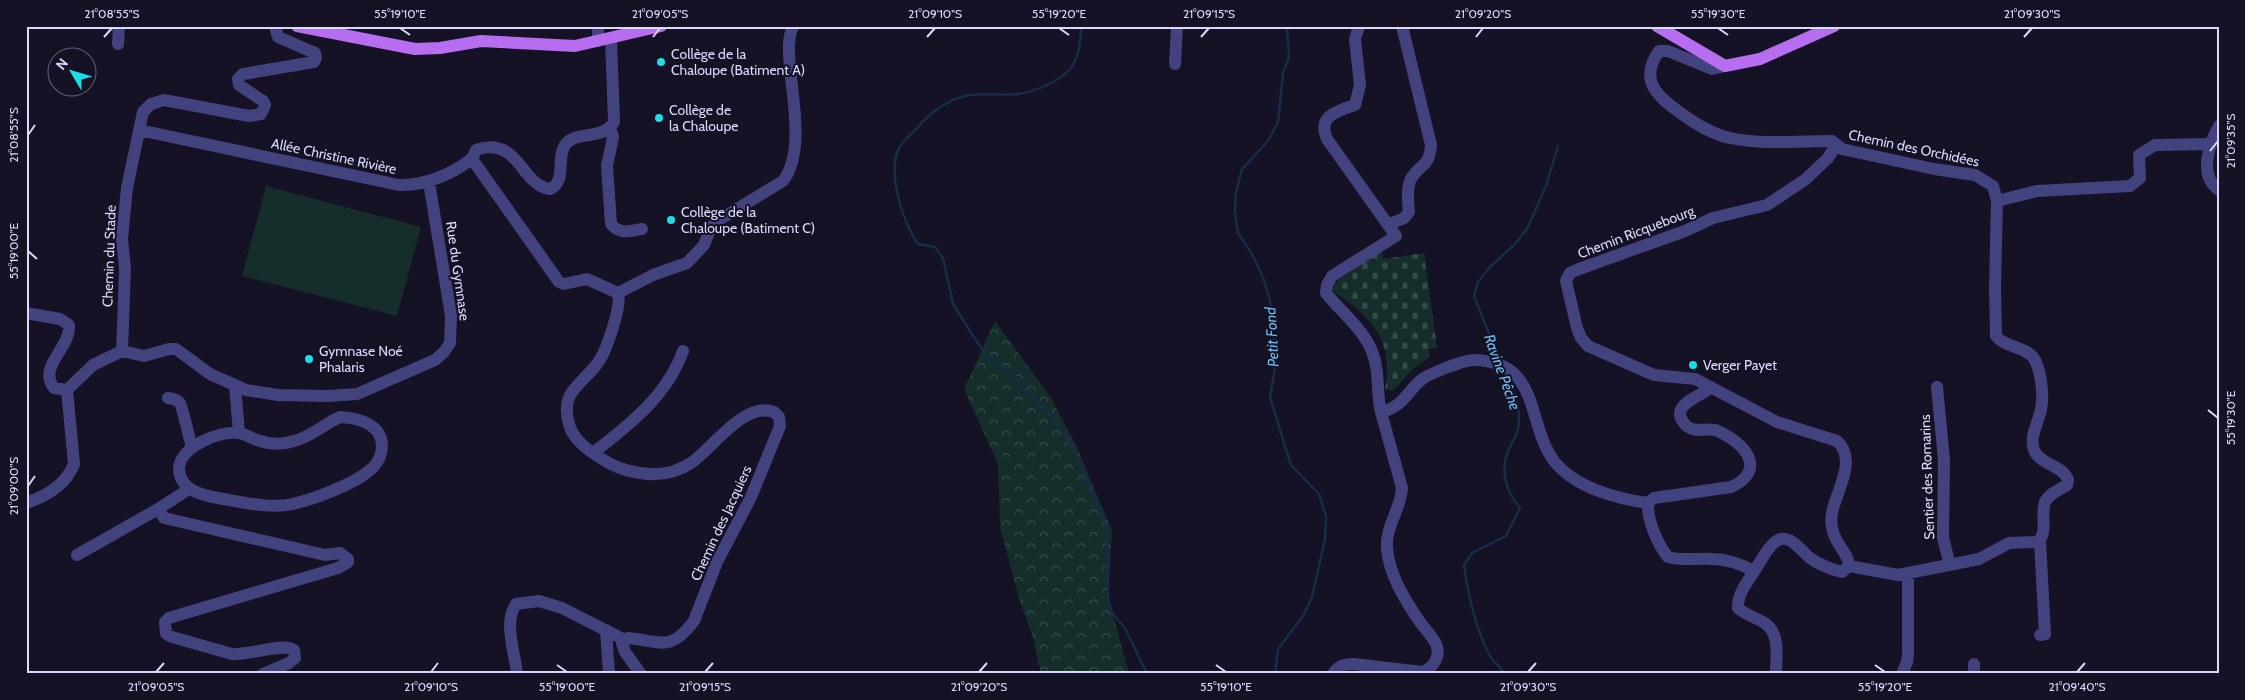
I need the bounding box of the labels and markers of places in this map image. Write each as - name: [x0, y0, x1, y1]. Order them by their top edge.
- place label: Collège de la Chaloupe (Batiment A): [671, 45, 805, 79]
- marker: Collège de la Chaloupe (Batiment A): [655, 56, 667, 68]
- place label: Collège de la Chaloupe: [669, 101, 738, 135]
- marker: Collège de la Chaloupe: [653, 112, 665, 124]
- place label: Collège de la Chaloupe (Batiment C): [681, 203, 815, 237]
- marker: Collège de la Chaloupe (Batiment C): [665, 214, 677, 226]
- place label: Gymnase Noé Phalaris: [319, 342, 403, 376]
- marker: Gymnase Noé Phalaris: [303, 353, 315, 365]
- place label: Verger Payet: [1703, 356, 1777, 374]
- marker: Verger Payet: [1687, 359, 1699, 371]

